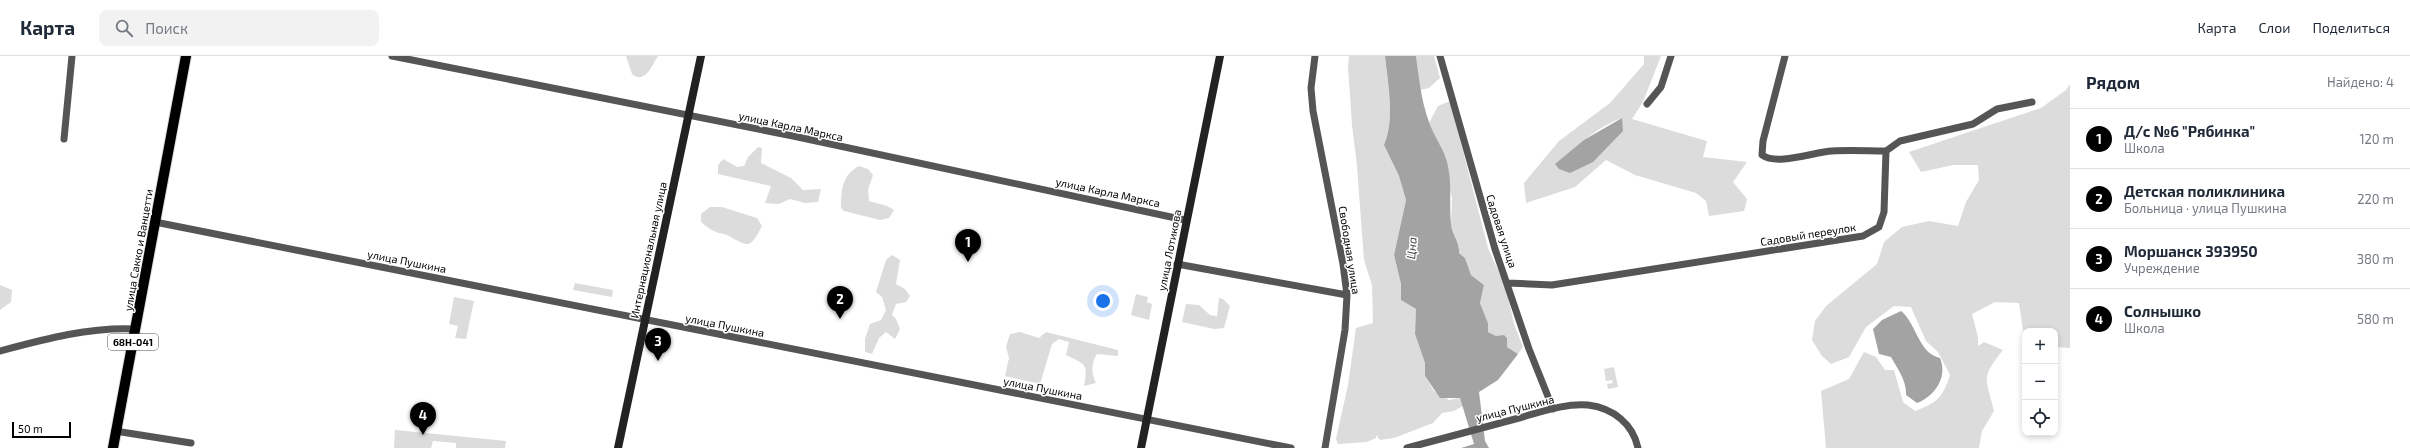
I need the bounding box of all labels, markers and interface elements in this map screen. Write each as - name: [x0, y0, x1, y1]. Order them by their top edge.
- search box: [99, 10, 379, 46]
- text: Карта: [20, 16, 75, 39]
- icon: search: [113, 17, 135, 39]
- text: Поиск: [145, 19, 188, 37]
- text: Карта: [2197, 19, 2236, 36]
- text: Слои: [2258, 19, 2290, 36]
- text: Поделиться: [2312, 19, 2390, 36]
- text: Рядом: [2086, 72, 2140, 92]
- text: Найдено: 4: [2327, 74, 2394, 90]
- street label: улица Карла Маркса: [737, 109, 844, 144]
- text: Д/с №6 "Рябинка": [2124, 122, 2255, 140]
- text: 1: [2096, 131, 2102, 147]
- text: 120 m: [2359, 131, 2394, 147]
- text: Школа: [2124, 140, 2165, 156]
- street label: улица Карла Маркса: [1054, 175, 1161, 210]
- street label: Интернациональная улица: [627, 180, 670, 320]
- text: Детская поликлиника: [2124, 182, 2285, 200]
- street label: улица Сакко и Ванцетти: [121, 188, 156, 312]
- text: 2: [2095, 191, 2103, 207]
- text: 220 m: [2357, 191, 2394, 207]
- street label: Садовая улица: [1483, 193, 1520, 270]
- text: Больница · улица Пушкина: [2124, 200, 2287, 216]
- street label: Свободная улица: [1336, 205, 1363, 295]
- street label: улица Лотикова: [1155, 208, 1184, 292]
- street label: Садовый переулок: [1759, 220, 1857, 249]
- pin: 1: [955, 229, 981, 262]
- water label: Цна: [1403, 236, 1419, 260]
- text: Моршанск 393950: [2124, 242, 2258, 260]
- street label: улица Пушкина: [366, 247, 448, 276]
- text: 3: [2095, 251, 2103, 267]
- text: 380 m: [2357, 251, 2394, 267]
- text: Учреждение: [2124, 260, 2200, 276]
- pin: 2: [827, 286, 853, 319]
- your location: [1093, 291, 1113, 311]
- text: Солнышко: [2124, 302, 2201, 320]
- street label: улица Пушкина: [684, 311, 766, 340]
- text: 4: [2095, 311, 2103, 327]
- text: 580 m: [2357, 311, 2394, 327]
- text: Школа: [2124, 320, 2165, 336]
- pin: 3: [645, 328, 671, 361]
- map controls: [2022, 328, 2058, 436]
- button: +: [2022, 328, 2058, 364]
- road number: 68Н-041: [108, 334, 158, 350]
- button: −: [2022, 364, 2058, 400]
- street label: улица Пушкина: [1002, 374, 1084, 403]
- street label: улица Пушкина: [1475, 392, 1556, 425]
- button: locate: [2022, 400, 2058, 436]
- pin: 4: [410, 402, 436, 435]
- scale bar: [12, 420, 71, 439]
- text: 50 m: [18, 422, 43, 435]

